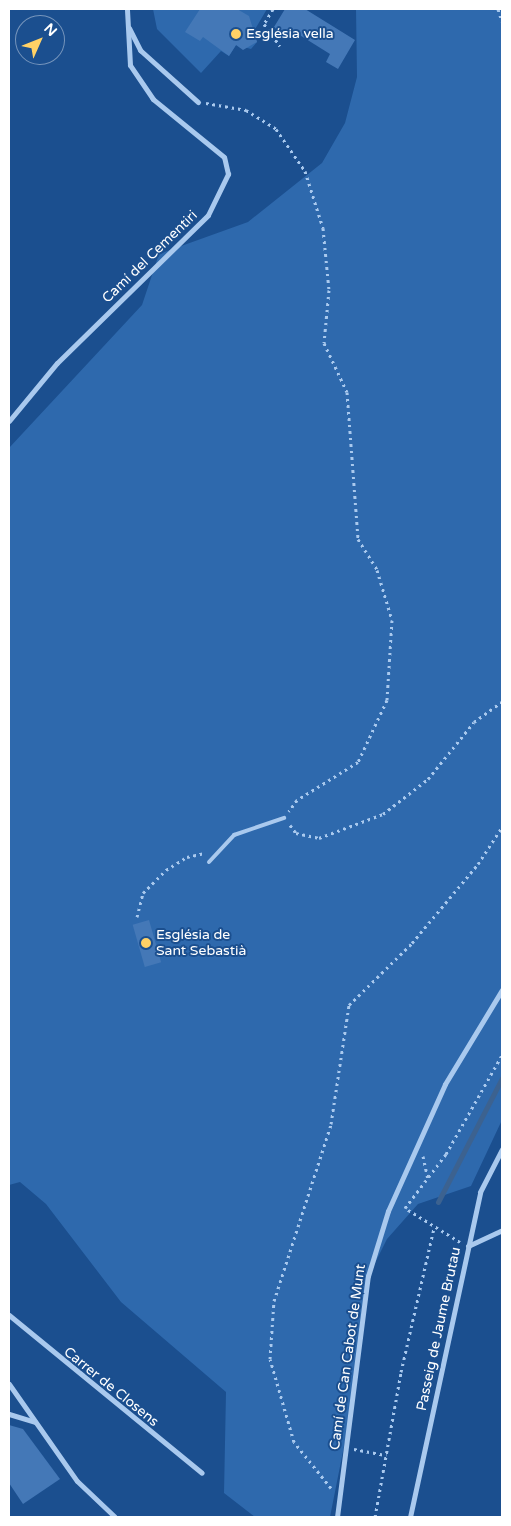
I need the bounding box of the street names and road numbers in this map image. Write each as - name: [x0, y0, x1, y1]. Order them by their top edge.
- street label: Camí del Cementiri: [99, 207, 201, 307]
- street label: Passeig de Jaume Brutau: [413, 1246, 465, 1412]
- street label: Camí de Can Cabot de Munt: [327, 1263, 369, 1451]
- street label: Carrer de Closens: [60, 1344, 162, 1430]

